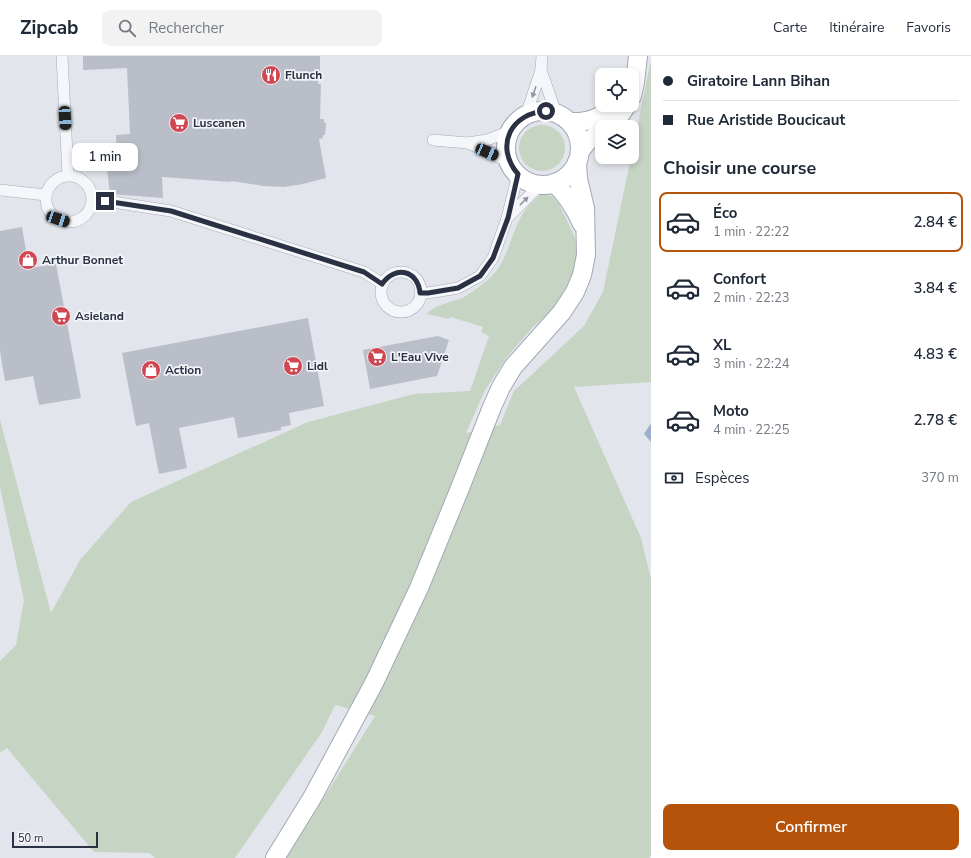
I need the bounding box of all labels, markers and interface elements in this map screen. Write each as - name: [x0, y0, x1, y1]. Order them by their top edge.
- search box: [102, 10, 382, 46]
- text: Zipcab: [20, 15, 78, 41]
- icon: search: [116, 17, 138, 39]
- text: Rechercher: [148, 18, 224, 38]
- text: Carte: [773, 18, 807, 37]
- text: Itinéraire: [829, 18, 884, 37]
- text: Favoris: [906, 18, 951, 37]
- restaurant icon: Flunch: [260, 64, 282, 86]
- place label: Flunch: [285, 67, 322, 83]
- map controls: [595, 68, 639, 164]
- button: locate: [595, 68, 639, 112]
- text: Giratoire Lann Bihan: [687, 71, 830, 91]
- one-way arrow: [530, 87, 536, 99]
- route start: [537, 102, 555, 120]
- car: [58, 106, 72, 130]
- text: Rue Aristide Boucicaut: [687, 110, 845, 130]
- supermarket icon: Luscanen: [168, 112, 190, 134]
- place label: Luscanen: [193, 115, 245, 131]
- button: layers: [595, 120, 639, 164]
- car: [474, 142, 500, 162]
- callout: 1 min: [72, 143, 138, 171]
- text: 1 min: [88, 148, 122, 166]
- text: Choisir une course: [663, 156, 816, 180]
- route end: [96, 192, 114, 210]
- one-way arrow: [519, 196, 529, 206]
- text: Éco: [713, 203, 737, 223]
- icon: car: [665, 204, 701, 240]
- car: [45, 210, 71, 228]
- text: 2.84 €: [913, 212, 957, 232]
- text: 1 min · 22:22: [713, 223, 789, 241]
- shop icon: Arthur Bonnet: [17, 249, 39, 271]
- place label: Arthur Bonnet: [42, 252, 123, 268]
- text: Confort: [713, 269, 766, 289]
- icon: car: [665, 270, 701, 306]
- text: 3.84 €: [913, 278, 957, 298]
- text: 2 min · 22:23: [713, 289, 789, 307]
- supermarket icon: Asieland: [50, 305, 72, 327]
- place label: Asieland: [75, 308, 124, 324]
- text: XL: [713, 335, 732, 355]
- icon: car: [665, 336, 701, 372]
- text: 4.83 €: [913, 344, 957, 364]
- supermarket icon: L'Eau Vive: [366, 346, 388, 368]
- place label: L'Eau Vive: [391, 349, 449, 365]
- supermarket icon: Lidl: [282, 355, 304, 377]
- text: 3 min · 22:24: [713, 355, 789, 373]
- place label: Lidl: [307, 358, 328, 374]
- shop icon: Action: [140, 359, 162, 381]
- place label: Action: [165, 362, 201, 378]
- text: Moto: [713, 401, 749, 421]
- icon: car: [665, 402, 701, 438]
- text: 2.78 €: [913, 410, 957, 430]
- text: 4 min · 22:25: [713, 421, 789, 439]
- icon: cash: [663, 467, 685, 489]
- text: Espèces: [695, 468, 750, 488]
- text: 370 m: [921, 469, 959, 487]
- button: Confirmer: [663, 804, 959, 850]
- scale bar: [12, 830, 98, 849]
- text: 50 m: [18, 831, 43, 846]

